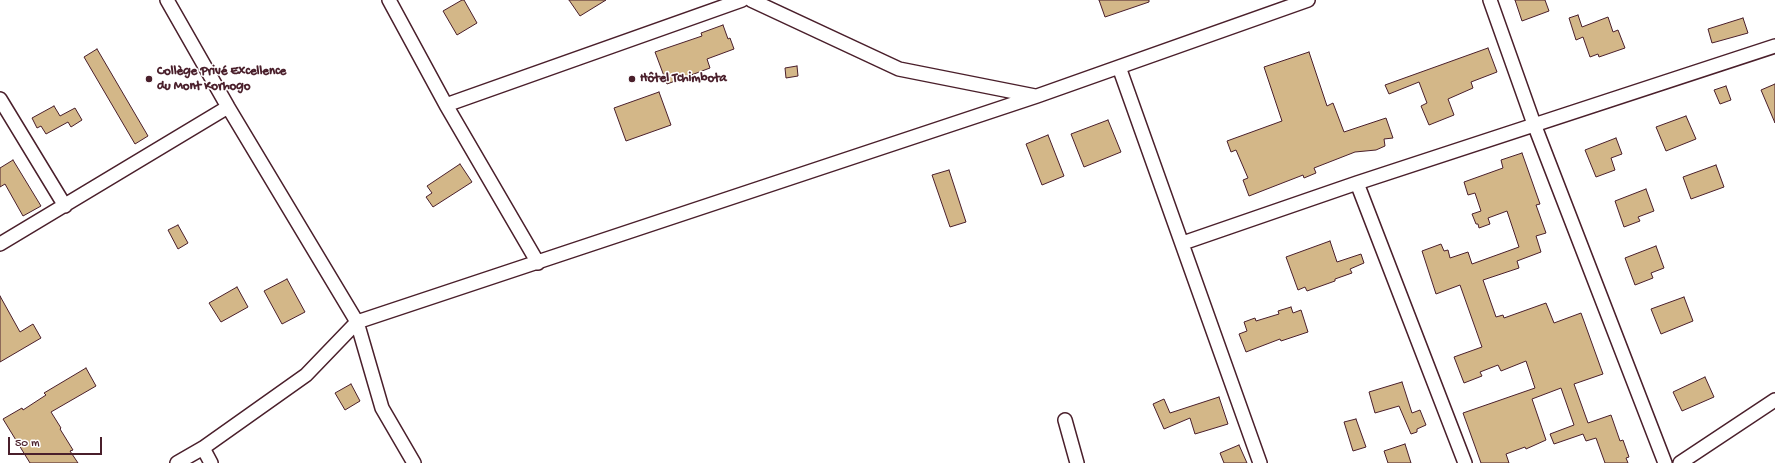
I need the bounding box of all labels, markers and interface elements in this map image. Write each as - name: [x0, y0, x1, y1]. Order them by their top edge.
- place label: Collège Privé Excellence du Mont Korhogo: [157, 64, 286, 95]
- place label: Hôtel Tchimbota: [640, 71, 727, 87]
- marker: Collège Privé Excellence du Mont Korhogo: [144, 74, 154, 84]
- marker: Hôtel Tchimbota: [627, 74, 637, 84]
- scale bar: [10, 429, 104, 455]
- text: 50 m: [15, 437, 40, 451]

